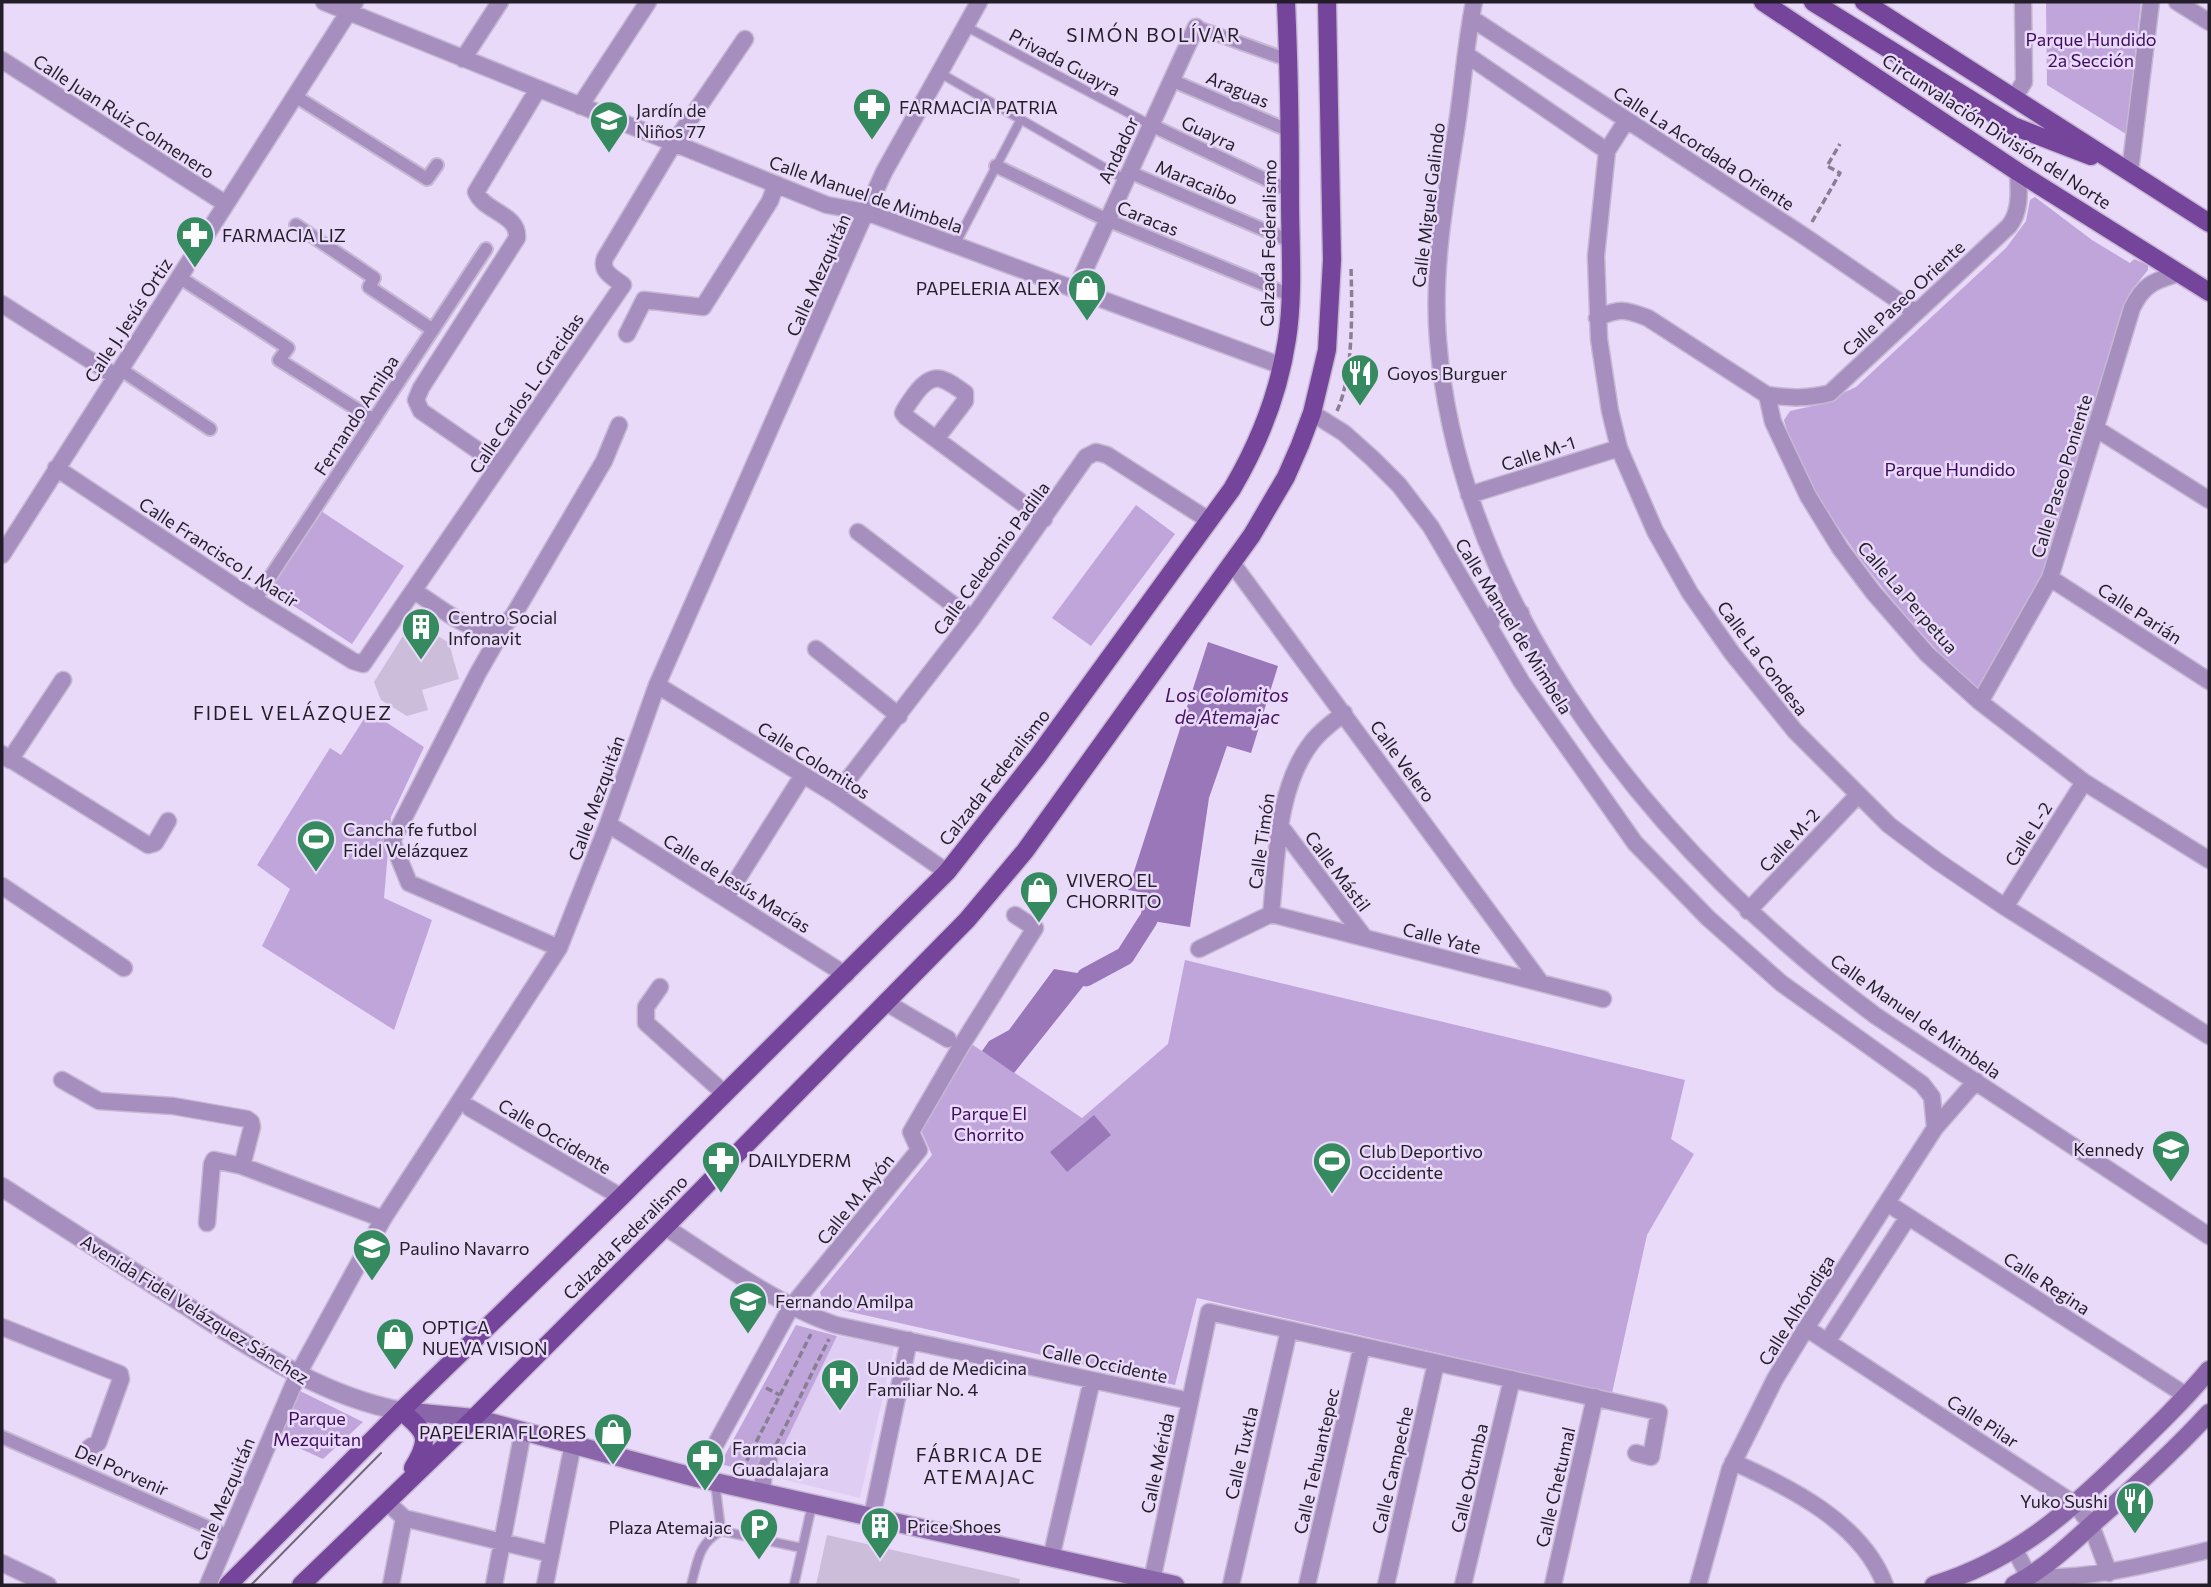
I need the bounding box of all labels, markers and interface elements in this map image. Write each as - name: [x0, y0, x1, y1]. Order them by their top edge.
- district label: SIMÓN BOLÍVAR: [1066, 22, 1242, 46]
- street label: Privada Guayra: [1006, 23, 1124, 101]
- park label: Parque Hundido 2a Sección: [2025, 28, 2157, 71]
- street label: Calle Juan Ruiz Colmenero: [29, 49, 219, 183]
- street label: Circunvalación División del Norte: [1878, 49, 2116, 213]
- street label: Araguas: [1203, 66, 1273, 112]
- street label: Calle La Acordada Oriente: [1609, 81, 1799, 215]
- pharmacy icon: FARMACIA PATRIA: [851, 86, 893, 141]
- place label: FARMACIA PATRIA: [899, 96, 1058, 118]
- school or university icon: Jardín de Niños 77: [588, 99, 630, 154]
- place label: Jardín de Niños 77: [636, 99, 706, 142]
- street label: Guayra: [1178, 111, 1240, 155]
- street label: Andador: [1093, 113, 1143, 187]
- street label: Calle Miguel Galindo: [1407, 121, 1449, 289]
- street label: Calle Manuel de Mimbela: [766, 151, 966, 237]
- street label: Maracaibo: [1153, 155, 1241, 209]
- street label: Calzada Federalismo: [1256, 159, 1280, 327]
- street label: Caracas: [1114, 196, 1182, 240]
- street label: Calle Mezquitán: [781, 210, 855, 340]
- pharmacy icon: FARMACIA LIZ: [174, 214, 216, 269]
- place label: FARMACIA LIZ: [222, 224, 346, 246]
- street label: Calle Paseo Oriente: [1837, 236, 1969, 360]
- street label: Calle J. Jesús Ortiz: [79, 253, 177, 386]
- shop icon: PAPELERIA ALEX: [1066, 267, 1108, 322]
- place label: PAPELERIA ALEX: [916, 277, 1060, 299]
- street label: Calle Carlos L. Gracidas: [464, 309, 588, 477]
- street label: Fernando Amilpa: [309, 351, 403, 479]
- restaurant icon: Goyos Burguer: [1339, 352, 1381, 407]
- place label: Goyos Burguer: [1387, 362, 1507, 384]
- street label: Calle Paseo Poniente: [2026, 392, 2096, 560]
- street label: Calle M-1: [1498, 431, 1578, 475]
- park label: Parque Hundido: [1884, 458, 2016, 480]
- street label: Calle Celedonio Padilla: [928, 477, 1054, 639]
- street label: Calle Francisco J. Macir: [135, 492, 303, 612]
- street label: Calle Manuel de Mimbela: [1451, 534, 1577, 718]
- street label: Calle La Perpetua: [1853, 536, 1963, 658]
- street label: Calle Parián: [2094, 578, 2186, 648]
- street label: Calle La Condesa: [1713, 596, 1813, 720]
- building icon: Centro Social Infonavit: [400, 606, 442, 661]
- place label: Centro Social Infonavit: [448, 606, 557, 649]
- water label: Los Colomitos de Atemajac: [1165, 683, 1289, 728]
- district label: FIDEL VELÁZQUEZ: [193, 701, 393, 724]
- street label: Calzada Federalismo: [934, 704, 1054, 850]
- street label: Calle Velero: [1366, 716, 1440, 806]
- street label: Calle Colomitos: [754, 717, 874, 803]
- street label: Calle Mezquitán: [563, 732, 629, 864]
- street label: Calle Timón: [1243, 792, 1279, 890]
- street label: Calle L-2: [2000, 798, 2056, 870]
- street label: Calle M-2: [1754, 804, 1824, 876]
- sports icon: Cancha fe futbol Fidel Velázquez: [295, 818, 337, 873]
- place label: Cancha fe futbol Fidel Velázquez: [343, 818, 477, 861]
- street label: Calle Mástil: [1301, 826, 1375, 916]
- street label: Calle de Jesús Macías: [659, 829, 815, 937]
- shop icon: VIVERO EL CHORRITO: [1018, 869, 1060, 924]
- place label: VIVERO EL CHORRITO: [1066, 869, 1161, 912]
- street label: Calle Yate: [1401, 918, 1483, 958]
- street label: Calle Manuel de Mimbela: [1826, 949, 2006, 1083]
- street label: Calle Occidente: [495, 1094, 615, 1178]
- park label: Parque El Chorrito: [951, 1102, 1027, 1145]
- school or university icon: Kennedy: [2150, 1128, 2192, 1183]
- place label: Kennedy: [2073, 1138, 2144, 1160]
- pharmacy icon: DAILYDERM: [700, 1139, 742, 1194]
- sports icon: Club Deportivo Occidente: [1311, 1140, 1353, 1195]
- place label: Club Deportivo Occidente: [1359, 1140, 1483, 1183]
- place label: DAILYDERM: [748, 1149, 851, 1171]
- street label: Calle M. Ayón: [812, 1149, 898, 1249]
- street label: Calzada Federalismo: [558, 1170, 692, 1304]
- school or university icon: Paulino Navarro: [351, 1227, 393, 1282]
- street label: Avenida Fidel Velázquez Sánchez: [77, 1229, 313, 1389]
- place label: Paulino Navarro: [399, 1237, 530, 1259]
- street label: Calle Regina: [2000, 1247, 2094, 1319]
- street label: Calle Alhóndiga: [1753, 1251, 1839, 1369]
- school or university icon: Fernando Amilpa: [727, 1280, 769, 1335]
- place label: Fernando Amilpa: [775, 1290, 914, 1312]
- shop icon: OPTICA NUEVA VISION: [374, 1316, 416, 1371]
- place label: OPTICA NUEVA VISION: [422, 1316, 548, 1359]
- street label: Calle Occidente: [1040, 1339, 1170, 1387]
- hospital icon: Unidad de Medicina Familiar No. 4: [819, 1357, 861, 1412]
- place label: Unidad de Medicina Familiar No. 4: [867, 1357, 1027, 1400]
- street label: Calle Tehuantepec: [1288, 1386, 1344, 1536]
- street label: Calle Pilar: [1943, 1390, 2023, 1452]
- street label: Calle Tuxtla: [1220, 1404, 1262, 1502]
- street label: Calle Campeche: [1367, 1404, 1417, 1536]
- park label: Parque Mezquitan: [273, 1407, 361, 1450]
- shop icon: PAPELERIA FLORES: [592, 1411, 634, 1466]
- street label: Calle Mérida: [1136, 1411, 1178, 1515]
- place label: PAPELERIA FLORES: [419, 1421, 586, 1443]
- street label: Calle Otumba: [1446, 1421, 1492, 1535]
- street label: Calle Chetumal: [1530, 1425, 1580, 1549]
- street label: Calle Mezquitán: [187, 1434, 259, 1564]
- pharmacy icon: Farmacia Guadalajara: [684, 1437, 726, 1492]
- place label: Farmacia Guadalajara: [732, 1437, 829, 1480]
- street label: Del Porvenir: [72, 1440, 172, 1500]
- district label: FÁBRICA DE ATEMAJAC: [916, 1443, 1044, 1488]
- restaurant icon: Yuko Sushi: [2114, 1480, 2156, 1535]
- place label: Yuko Sushi: [2020, 1490, 2108, 1512]
- building icon: Price Shoes: [859, 1505, 901, 1560]
- parking icon: Plaza Atemajac: [738, 1506, 780, 1561]
- place label: Price Shoes: [907, 1515, 1001, 1537]
- place label: Plaza Atemajac: [608, 1516, 732, 1538]

